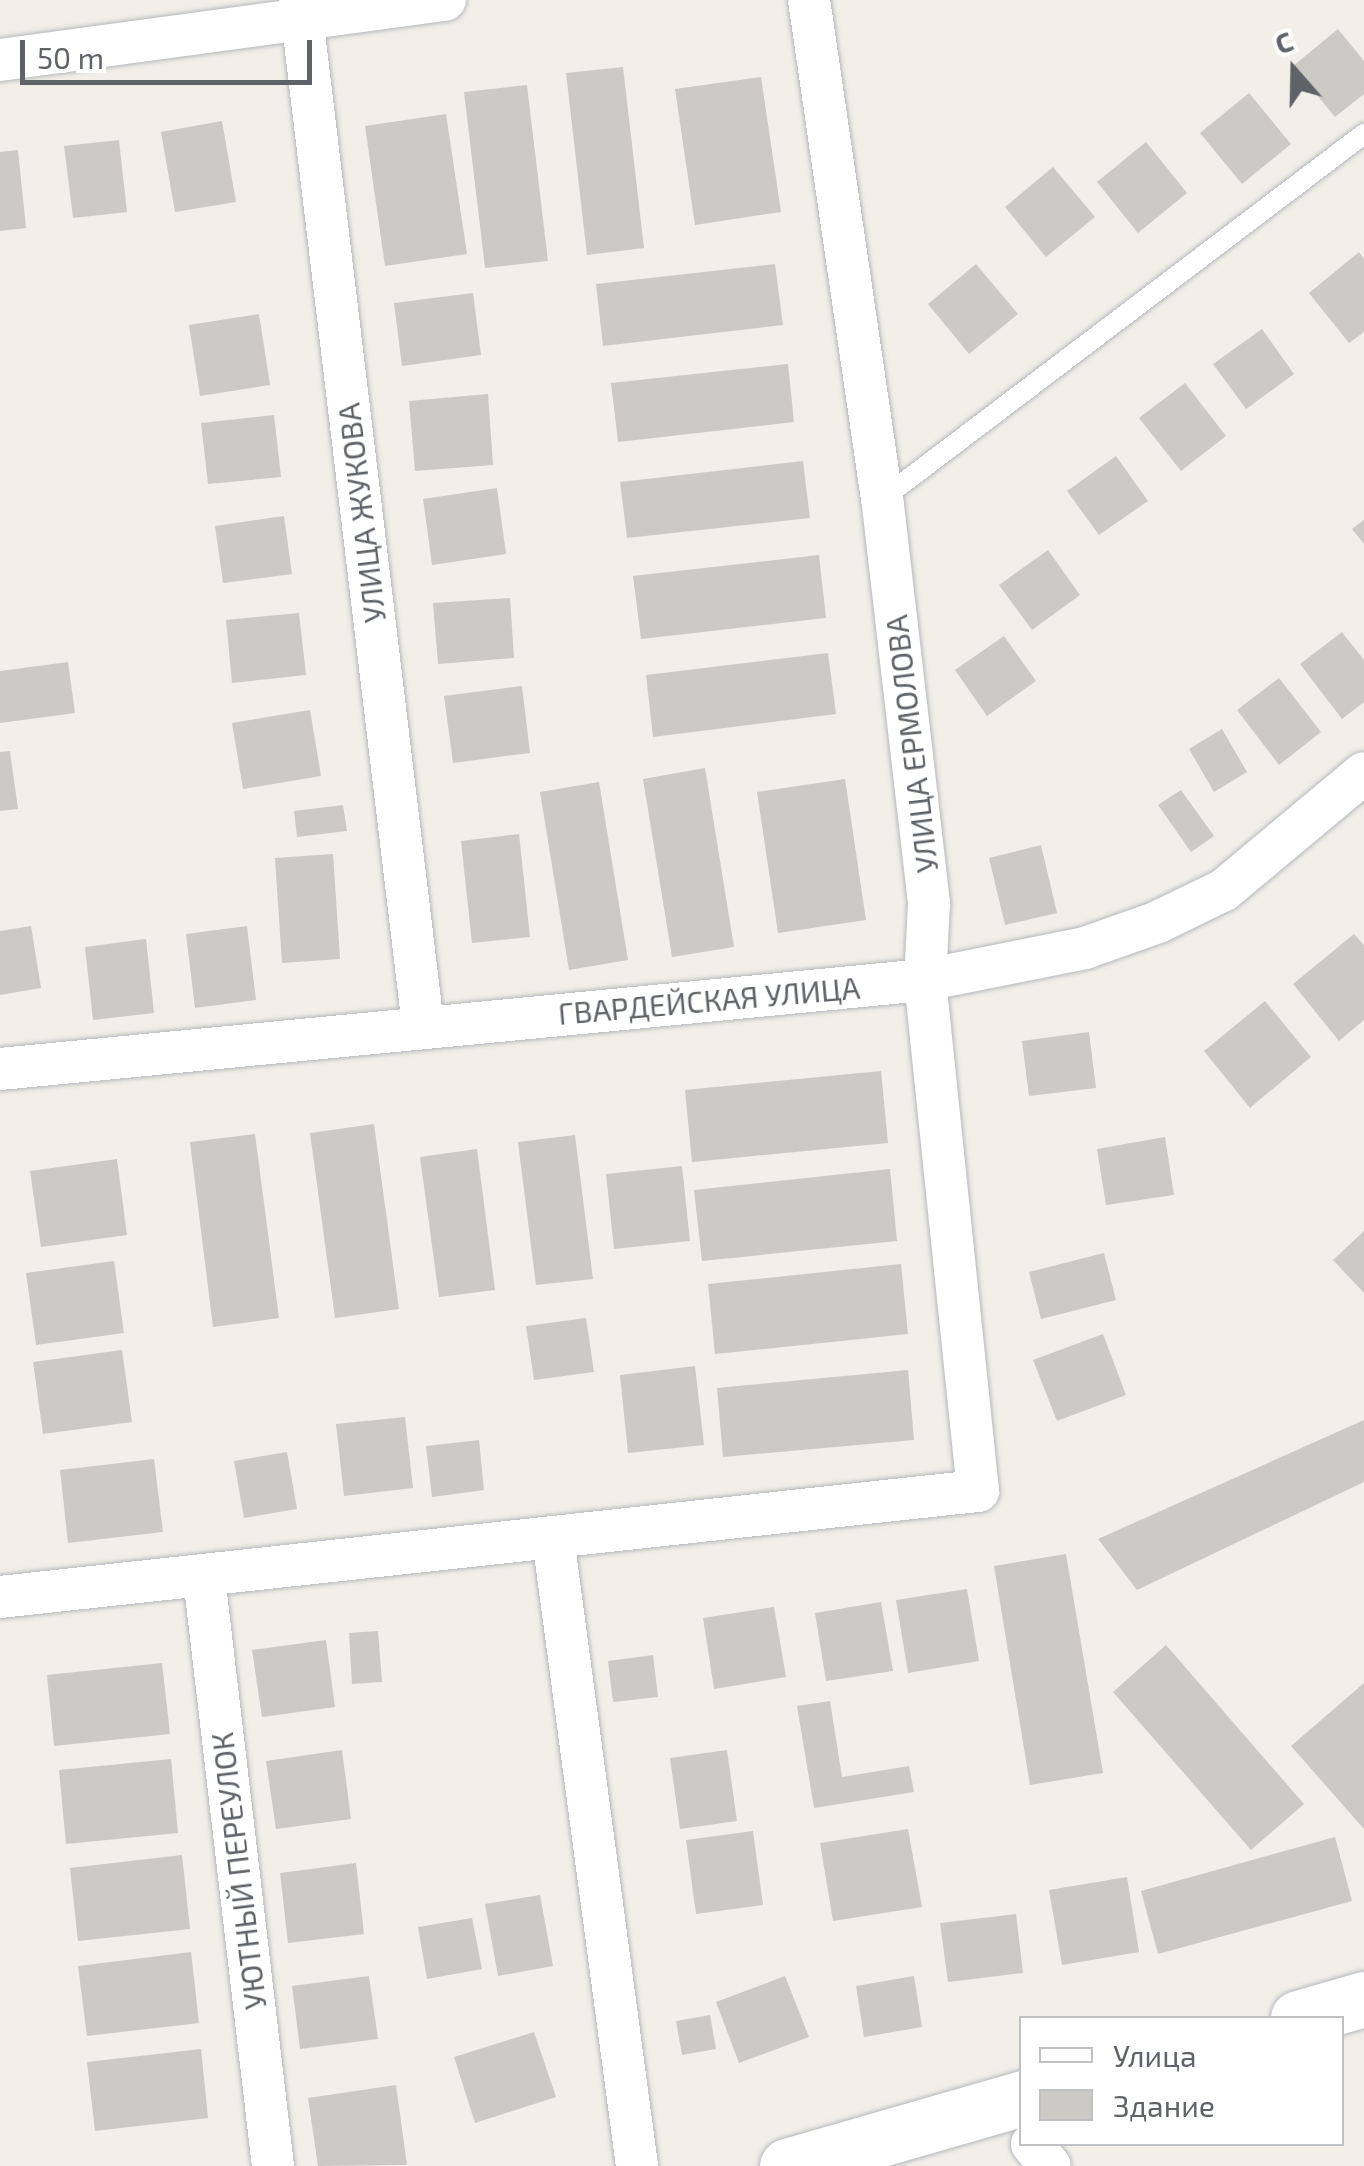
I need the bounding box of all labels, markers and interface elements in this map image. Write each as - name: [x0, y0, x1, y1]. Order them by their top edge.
- scale bar: [25, 20, 318, 82]
- north arrow: [1244, 20, 1344, 120]
- text: С: [1270, 23, 1297, 61]
- text: 50 m: [37, 39, 104, 75]
- street label: УЛИЦА ЖУКОВА: [330, 401, 392, 625]
- street label: УЛИЦА ЕРМОЛОВА: [877, 613, 945, 875]
- street label: ГВАРДЕЙСКАЯ УЛИЦА: [557, 969, 861, 1031]
- street label: УЮТНЫЙ ПЕРЕУЛОК: [203, 1730, 273, 2012]
- legend: [1019, 2016, 1344, 2146]
- text: Улица: [1113, 2037, 1197, 2073]
- text: Здание: [1113, 2087, 1215, 2123]

